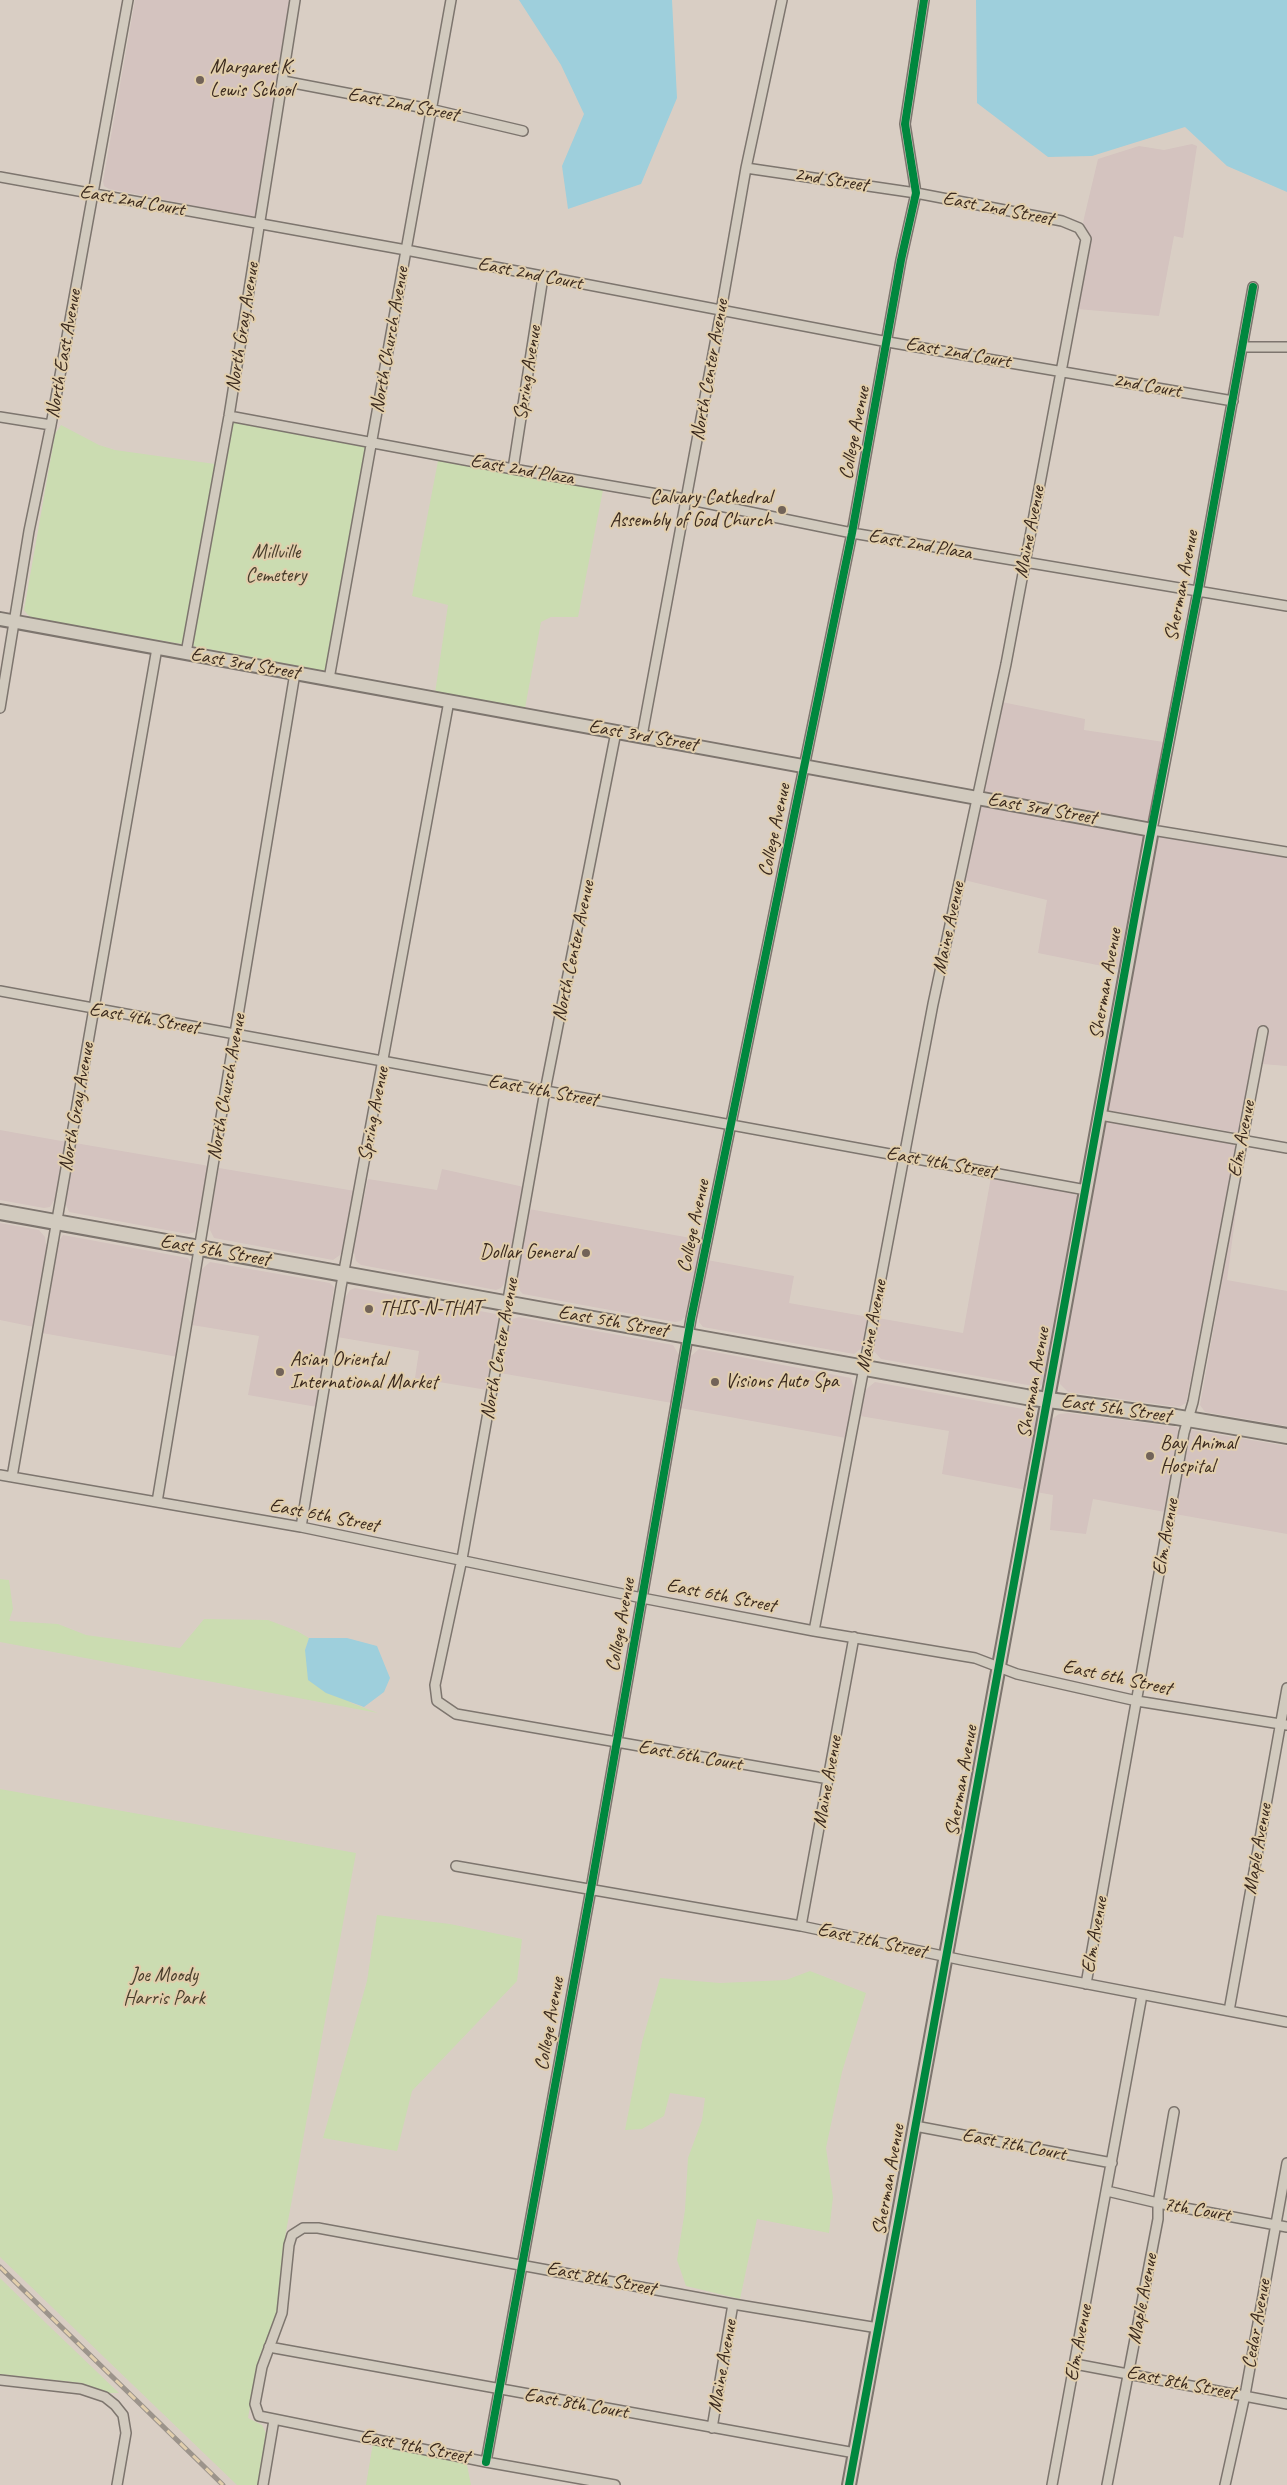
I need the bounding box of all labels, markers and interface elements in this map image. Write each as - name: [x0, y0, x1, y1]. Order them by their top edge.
- place label: Margaret K. Lewis School: [210, 56, 295, 103]
- marker: Margaret K. Lewis School: [194, 74, 206, 86]
- street label: East 2nd Street: [346, 83, 460, 127]
- street label: 2nd Street: [792, 162, 870, 198]
- street label: East 2nd Court: [78, 180, 186, 222]
- street label: East 2nd Street: [941, 187, 1055, 231]
- street label: East 2nd Court: [476, 252, 584, 296]
- street label: North Gray Avenue: [221, 261, 265, 393]
- street label: North Church Avenue: [365, 265, 415, 415]
- street label: North East Avenue: [41, 288, 87, 420]
- street label: North Center Avenue: [686, 298, 734, 442]
- street label: Spring Avenue: [509, 324, 547, 422]
- street label: East 2nd Court: [904, 332, 1012, 374]
- street label: 2nd Court: [1111, 368, 1183, 404]
- street label: College Avenue: [834, 384, 876, 482]
- street label: East 2nd Plaza: [469, 449, 575, 491]
- street label: Maine Avenue: [1009, 484, 1051, 580]
- place label: Calvary Cathedral Assembly of God Church: [610, 486, 772, 533]
- marker: Calvary Cathedral Assembly of God Church: [776, 504, 788, 516]
- street label: East 2nd Plaza: [867, 524, 973, 566]
- street label: Sherman Avenue: [1160, 529, 1204, 643]
- park label: Millville Cemetery: [246, 541, 306, 588]
- street label: East 3rd Street: [189, 643, 301, 685]
- street label: East 3rd Street: [587, 715, 699, 757]
- street label: College Avenue: [753, 781, 797, 879]
- street label: East 3rd Street: [986, 788, 1098, 830]
- street label: North Center Avenue: [547, 879, 601, 1023]
- street label: Maine Avenue: [928, 880, 970, 976]
- street label: Sherman Avenue: [1084, 927, 1128, 1041]
- street label: East 4th Street: [87, 998, 201, 1040]
- street label: North Church Avenue: [202, 1012, 252, 1162]
- street label: North Gray Avenue: [54, 1041, 100, 1173]
- street label: Spring Avenue: [353, 1065, 395, 1163]
- street label: East 4th Street: [486, 1070, 600, 1112]
- street label: Elm Avenue: [1223, 1099, 1261, 1179]
- street label: East 4th Street: [884, 1142, 998, 1184]
- street label: College Avenue: [672, 1177, 716, 1275]
- street label: East 5th Street: [158, 1230, 272, 1272]
- place label: Dollar General: [480, 1241, 576, 1265]
- marker: Dollar General: [580, 1247, 592, 1259]
- street label: North Center Avenue: [476, 1277, 524, 1421]
- street label: Maine Avenue: [851, 1278, 893, 1374]
- place label: THIS-N-THAT: [379, 1297, 482, 1321]
- street label: East 5th Street: [556, 1301, 670, 1343]
- marker: THIS-N-THAT: [363, 1303, 375, 1315]
- street label: Sherman Avenue: [1012, 1326, 1056, 1440]
- place label: Asian Oriental International Market: [290, 1348, 438, 1395]
- marker: Asian Oriental International Market: [274, 1366, 286, 1378]
- place label: Visions Auto Spa: [725, 1370, 839, 1394]
- marker: Visions Auto Spa: [709, 1376, 721, 1388]
- street label: East 5th Street: [1060, 1389, 1172, 1429]
- place label: Bay Animal Hospital: [1160, 1432, 1237, 1479]
- marker: Bay Animal Hospital: [1144, 1450, 1156, 1462]
- street label: East 6th Street: [267, 1494, 381, 1538]
- street label: Elm Avenue: [1147, 1497, 1185, 1577]
- street label: East 6th Street: [664, 1574, 778, 1618]
- street label: College Avenue: [601, 1577, 641, 1673]
- street label: East 6th Street: [1060, 1655, 1174, 1701]
- street label: Sherman Avenue: [940, 1724, 984, 1838]
- street label: Maine Avenue: [808, 1734, 848, 1830]
- street label: East 6th Court: [636, 1735, 744, 1777]
- street label: Maple Avenue: [1238, 1802, 1278, 1896]
- street label: Elm Avenue: [1076, 1895, 1114, 1975]
- street label: East 7th Street: [815, 1918, 929, 1964]
- park label: Joe Moody Harris Park: [123, 1964, 205, 2011]
- street label: College Avenue: [530, 1976, 570, 2072]
- street label: Sherman Avenue: [867, 2123, 911, 2237]
- street label: East 7th Court: [960, 2123, 1068, 2167]
- street label: 7th Court: [1162, 2192, 1232, 2228]
- street label: Maple Avenue: [1123, 2252, 1163, 2346]
- street label: East 8th Street: [544, 2257, 658, 2301]
- street label: Cedar Avenue: [1237, 2278, 1277, 2370]
- street label: Elm Avenue: [1060, 2303, 1098, 2383]
- street label: Maine Avenue: [703, 2318, 743, 2414]
- street label: East 8th Street: [1124, 2361, 1238, 2405]
- street label: East 8th Court: [522, 2383, 630, 2425]
- street label: East 9th Street: [358, 2425, 472, 2469]

